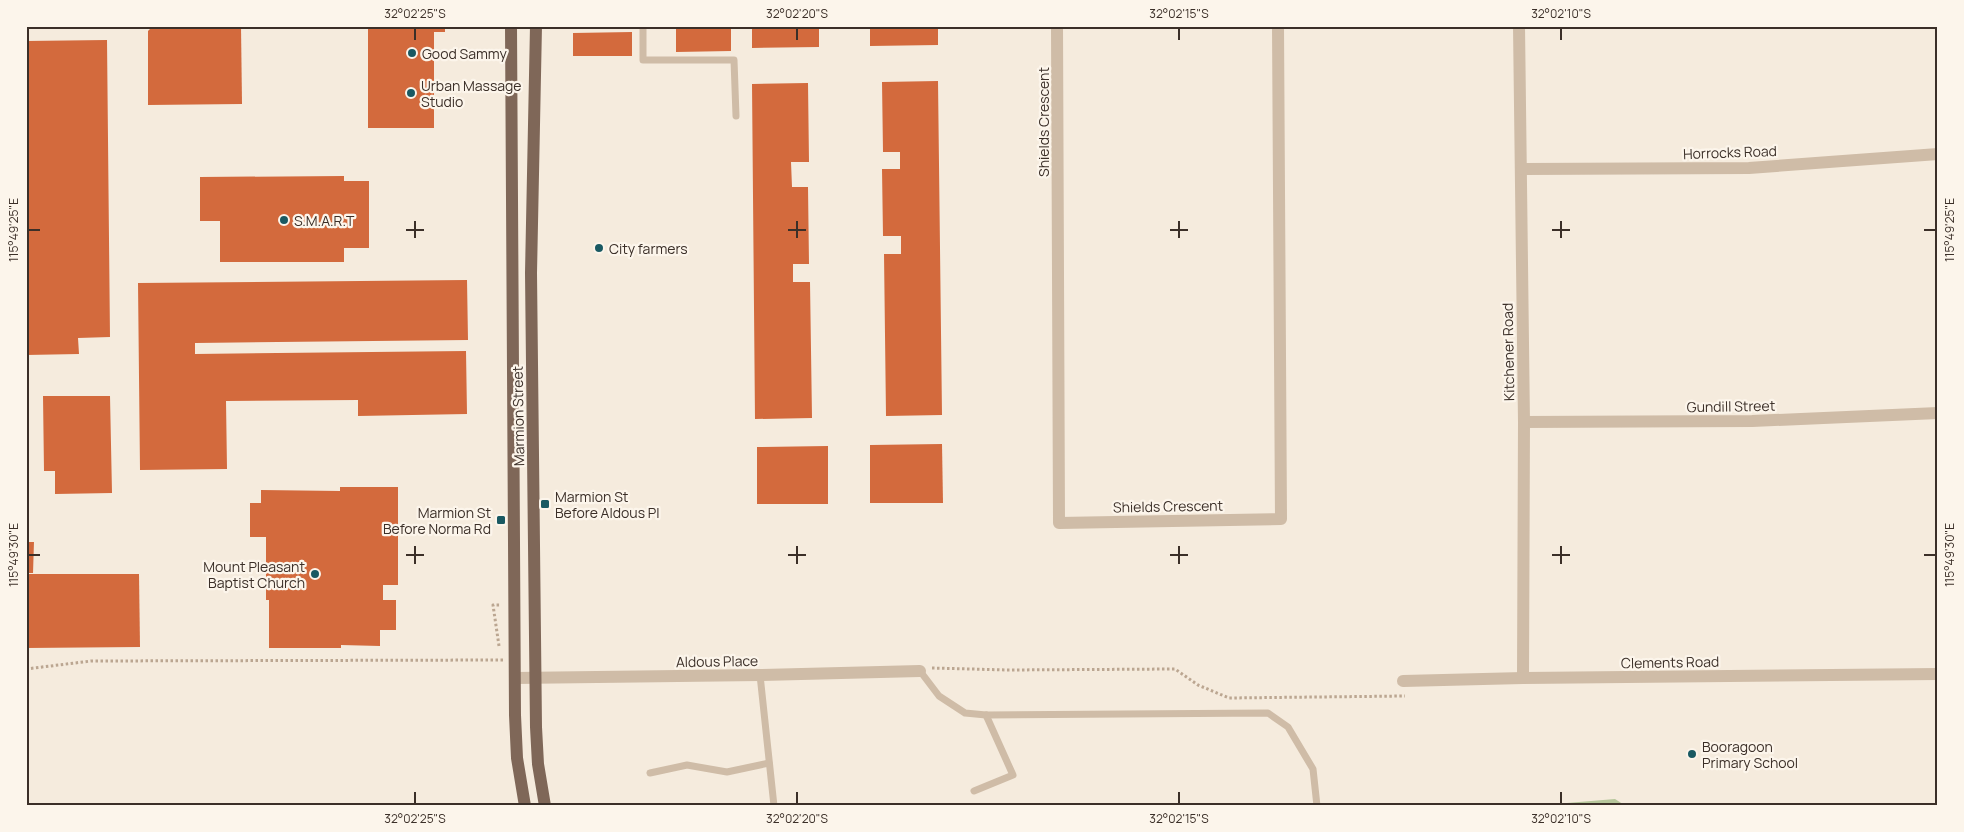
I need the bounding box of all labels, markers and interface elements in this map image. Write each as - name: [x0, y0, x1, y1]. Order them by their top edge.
- text: 32°02'25"S: [384, 5, 446, 22]
- text: 32°02'20"S: [766, 5, 828, 22]
- text: 32°02'15"S: [1149, 5, 1209, 22]
- text: 32°02'10"S: [1531, 5, 1591, 22]
- place label: Good Sammy: [422, 44, 507, 63]
- marker: Good Sammy: [406, 47, 418, 59]
- street label: Shields Crescent: [1034, 67, 1053, 177]
- place label: Urban Massage Studio: [421, 76, 522, 111]
- marker: Urban Massage Studio: [405, 87, 417, 99]
- street label: Horrocks Road: [1683, 141, 1777, 163]
- text: 115°49'25"E: [5, 198, 22, 262]
- text: 115°49'25"E: [1941, 198, 1958, 262]
- place label: S.M.A.R.T: [294, 211, 355, 230]
- marker: S.M.A.R.T: [278, 214, 290, 226]
- place label: City farmers: [609, 239, 688, 258]
- marker: City farmers: [593, 242, 605, 254]
- street label: Kitchener Road: [1498, 303, 1518, 401]
- street label: Marmion Street: [508, 365, 528, 466]
- street label: Gundill Street: [1687, 396, 1776, 416]
- place label: Marmion St Before Aldous Pl: [555, 487, 660, 522]
- street label: Shields Crescent: [1113, 496, 1224, 516]
- marker: Marmion St Before Aldous Pl: [539, 498, 551, 510]
- place label: Marmion St Before Norma Rd: [383, 503, 491, 538]
- marker: Marmion St Before Norma Rd: [495, 514, 507, 526]
- text: 115°49'30"E: [5, 523, 22, 587]
- text: 115°49'30"E: [1941, 523, 1958, 587]
- place label: Mount Pleasant Baptist Church: [203, 557, 305, 592]
- marker: Mount Pleasant Baptist Church: [309, 568, 321, 580]
- street label: Aldous Place: [676, 651, 758, 671]
- street label: Clements Road: [1621, 652, 1719, 672]
- place label: Booragoon Primary School: [1702, 737, 1798, 772]
- marker: Booragoon Primary School: [1686, 748, 1698, 760]
- text: 32°02'25"S: [384, 810, 446, 827]
- text: 32°02'20"S: [766, 810, 828, 827]
- text: 32°02'15"S: [1149, 810, 1209, 827]
- text: 32°02'10"S: [1531, 810, 1591, 827]

